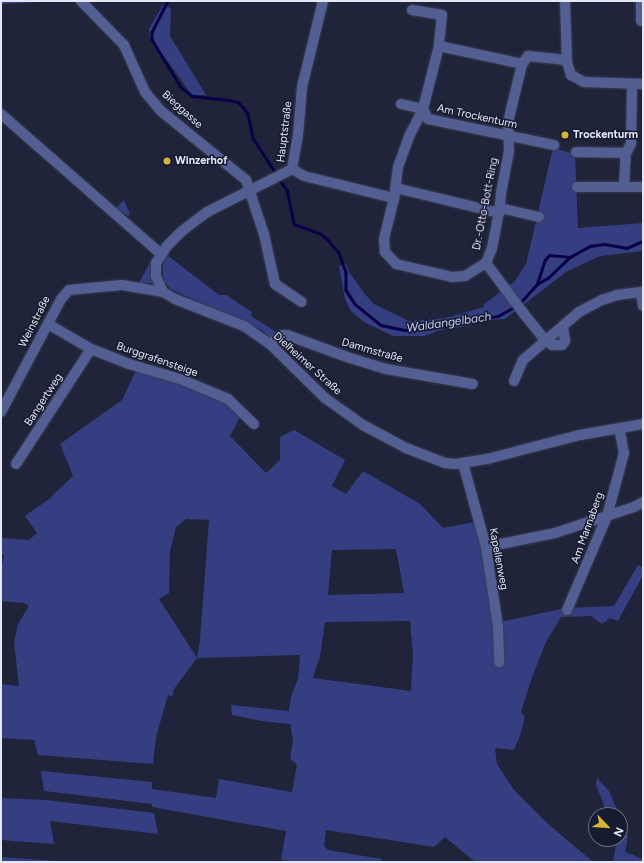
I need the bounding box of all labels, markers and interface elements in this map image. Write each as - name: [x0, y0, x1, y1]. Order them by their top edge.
- street label: Bieggasse: [159, 88, 205, 132]
- street label: Hauptstraße: [275, 101, 295, 163]
- street label: Am Trockenturm: [436, 102, 518, 132]
- place label: Trockenturm: [573, 128, 638, 142]
- marker: Trockenturm: [560, 130, 570, 140]
- place label: Winzerhof: [175, 154, 227, 168]
- marker: Winzerhof: [162, 156, 172, 166]
- street label: Dr.-Otto-Bott-Ring: [471, 157, 501, 251]
- street label: Weinstraße: [16, 294, 54, 350]
- water label: Waldangelbach: [406, 310, 492, 336]
- street label: Dielheimer Straße: [270, 330, 344, 398]
- street label: Dammstraße: [340, 336, 404, 366]
- street label: Burggrafensteige: [115, 340, 199, 380]
- street label: Bangertweg: [22, 371, 66, 429]
- street label: Am Mannaberg: [569, 491, 607, 565]
- street label: Kapellenweg: [486, 527, 510, 591]
- north arrow: [588, 807, 628, 847]
- text: N: [611, 825, 626, 838]

